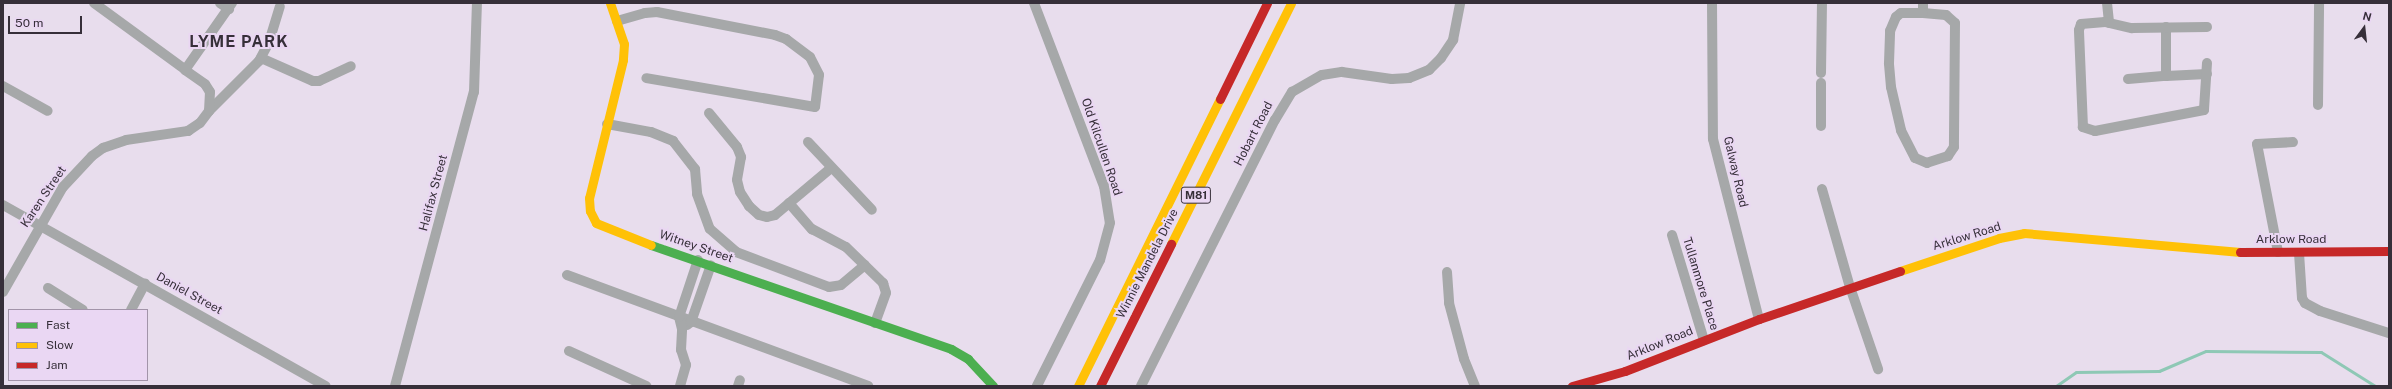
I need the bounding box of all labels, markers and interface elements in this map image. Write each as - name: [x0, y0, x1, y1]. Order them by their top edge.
- scale bar: [10, 8, 84, 34]
- north arrow: [2344, 8, 2384, 48]
- text: N: [2361, 9, 2373, 23]
- text: 50 m: [15, 16, 43, 30]
- district label: LYME PARK: [189, 32, 289, 52]
- street label: Old Kilcullen Road: [1078, 96, 1124, 198]
- street label: Hobart Road: [1232, 99, 1276, 169]
- street label: Galway Road: [1720, 135, 1750, 209]
- street label: Halifax Street: [417, 153, 451, 233]
- street label: Karen Street: [18, 164, 70, 230]
- road number: M81: [1180, 186, 1212, 204]
- street label: Winnie Mandela Drive: [1114, 207, 1182, 321]
- street label: Arklow Road: [1931, 220, 2003, 254]
- street label: Witney Street: [657, 228, 735, 266]
- street label: Arklow Road: [2256, 233, 2326, 247]
- street label: Tullanmore Place: [1679, 236, 1721, 332]
- street label: Daniel Street: [153, 270, 225, 318]
- legend: [8, 309, 148, 381]
- text: Fast: [46, 318, 70, 332]
- street label: Arklow Road: [1625, 324, 1695, 364]
- text: Slow: [46, 338, 73, 352]
- text: Jam: [46, 358, 68, 372]

